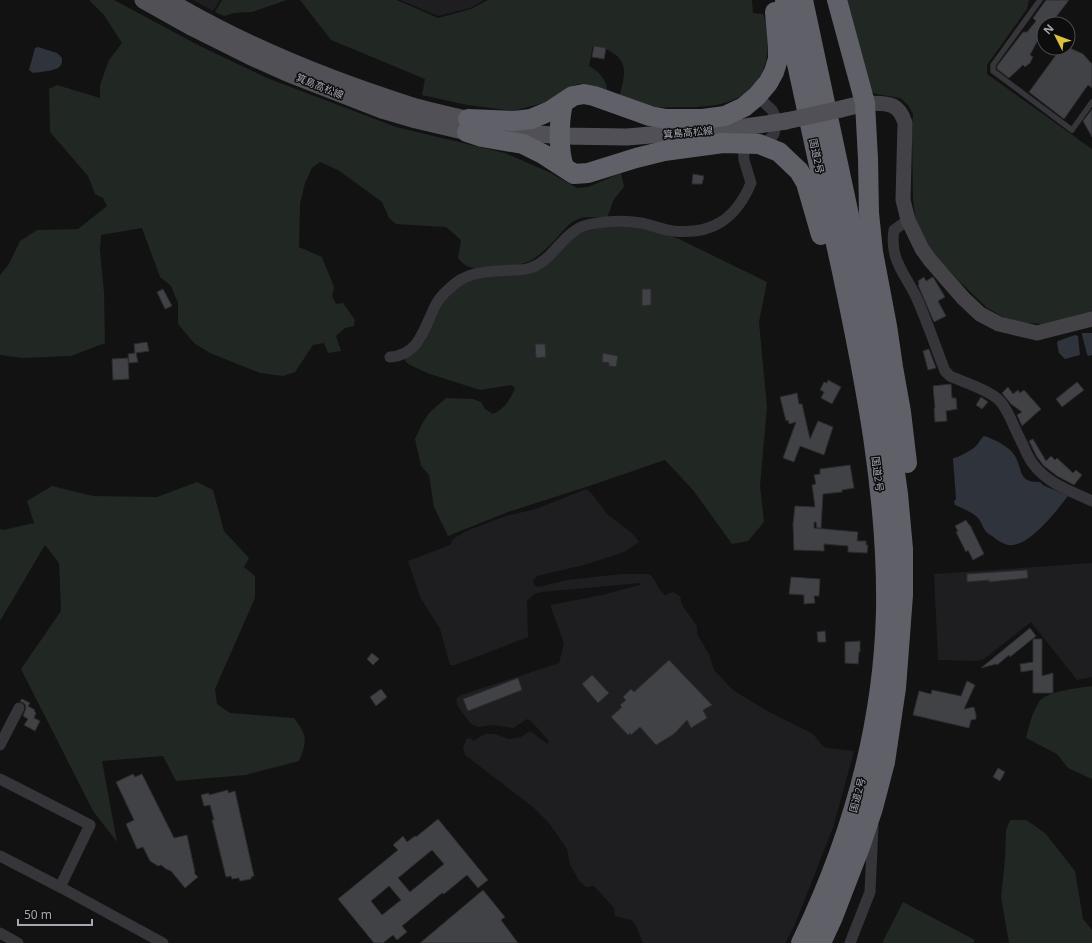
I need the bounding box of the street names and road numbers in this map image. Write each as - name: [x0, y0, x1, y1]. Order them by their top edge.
- street label: 箕島高松線: [294, 70, 346, 102]
- street label: 箕島高松線: [662, 123, 714, 141]
- street label: 国道2号: [806, 137, 828, 175]
- street label: 国道2号: [869, 455, 887, 493]
- street label: 国道2号: [846, 776, 868, 814]

